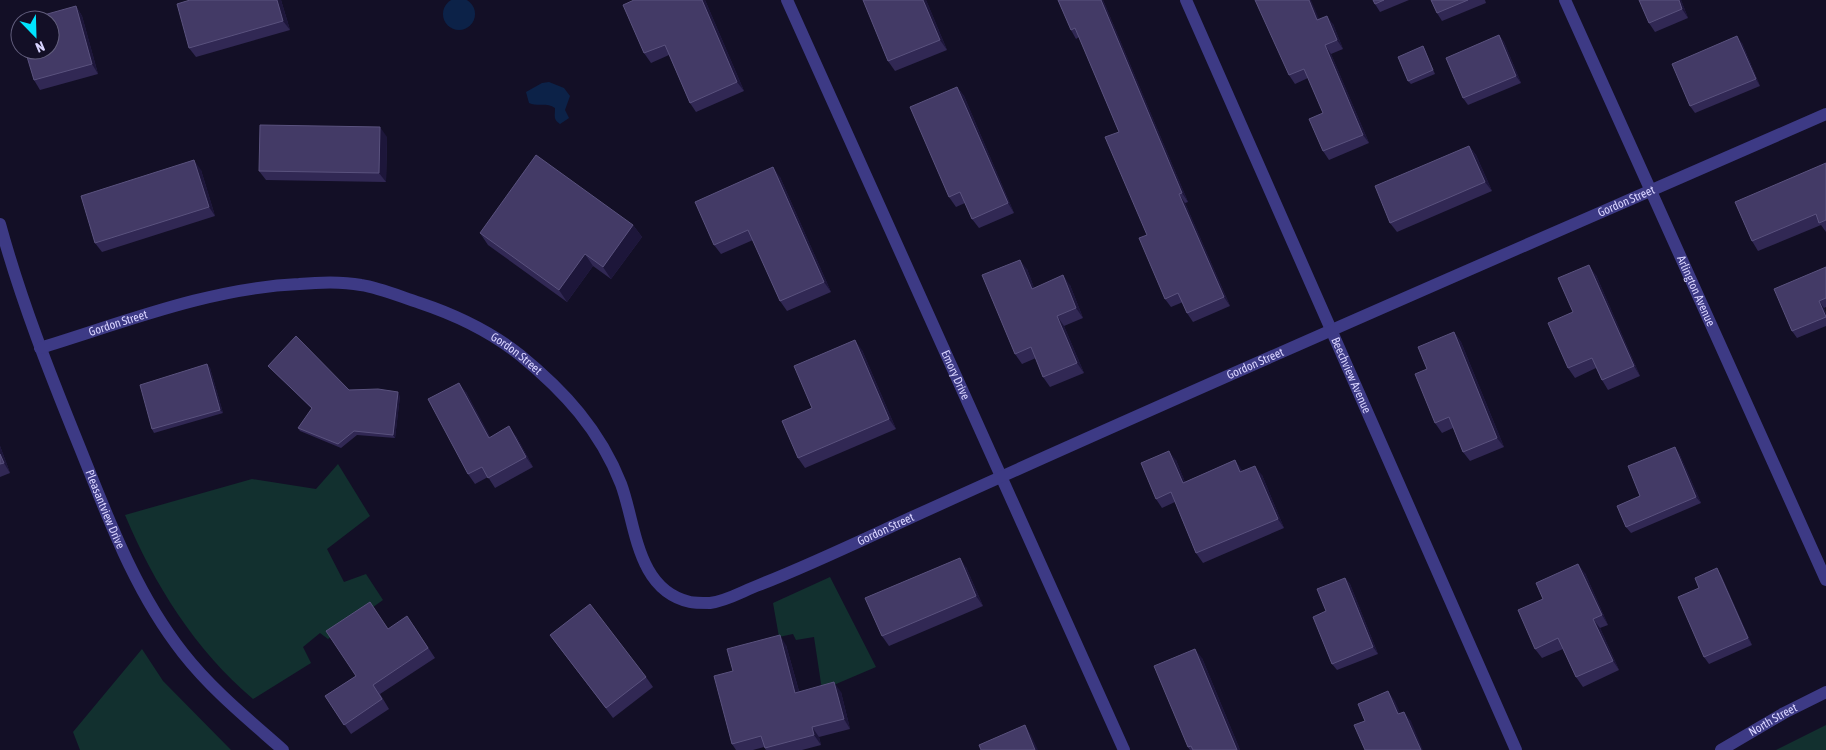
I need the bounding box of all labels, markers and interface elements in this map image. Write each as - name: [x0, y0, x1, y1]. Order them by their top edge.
- north arrow: [10, 10, 60, 60]
- text: N: [33, 38, 47, 56]
- street label: Gordon Street: [1596, 182, 1657, 220]
- street label: Arlington Avenue: [1674, 253, 1718, 328]
- street label: Gordon Street: [87, 307, 150, 339]
- street label: Gordon Street: [488, 330, 545, 378]
- street label: Beechview Avenue: [1328, 335, 1374, 416]
- street label: Gordon Street: [1225, 345, 1286, 382]
- street label: Emory Drive: [938, 348, 973, 402]
- street label: Pleasantview Drive: [82, 468, 128, 551]
- street label: Gordon Street: [855, 510, 917, 548]
- street label: North Street: [1746, 700, 1800, 739]

